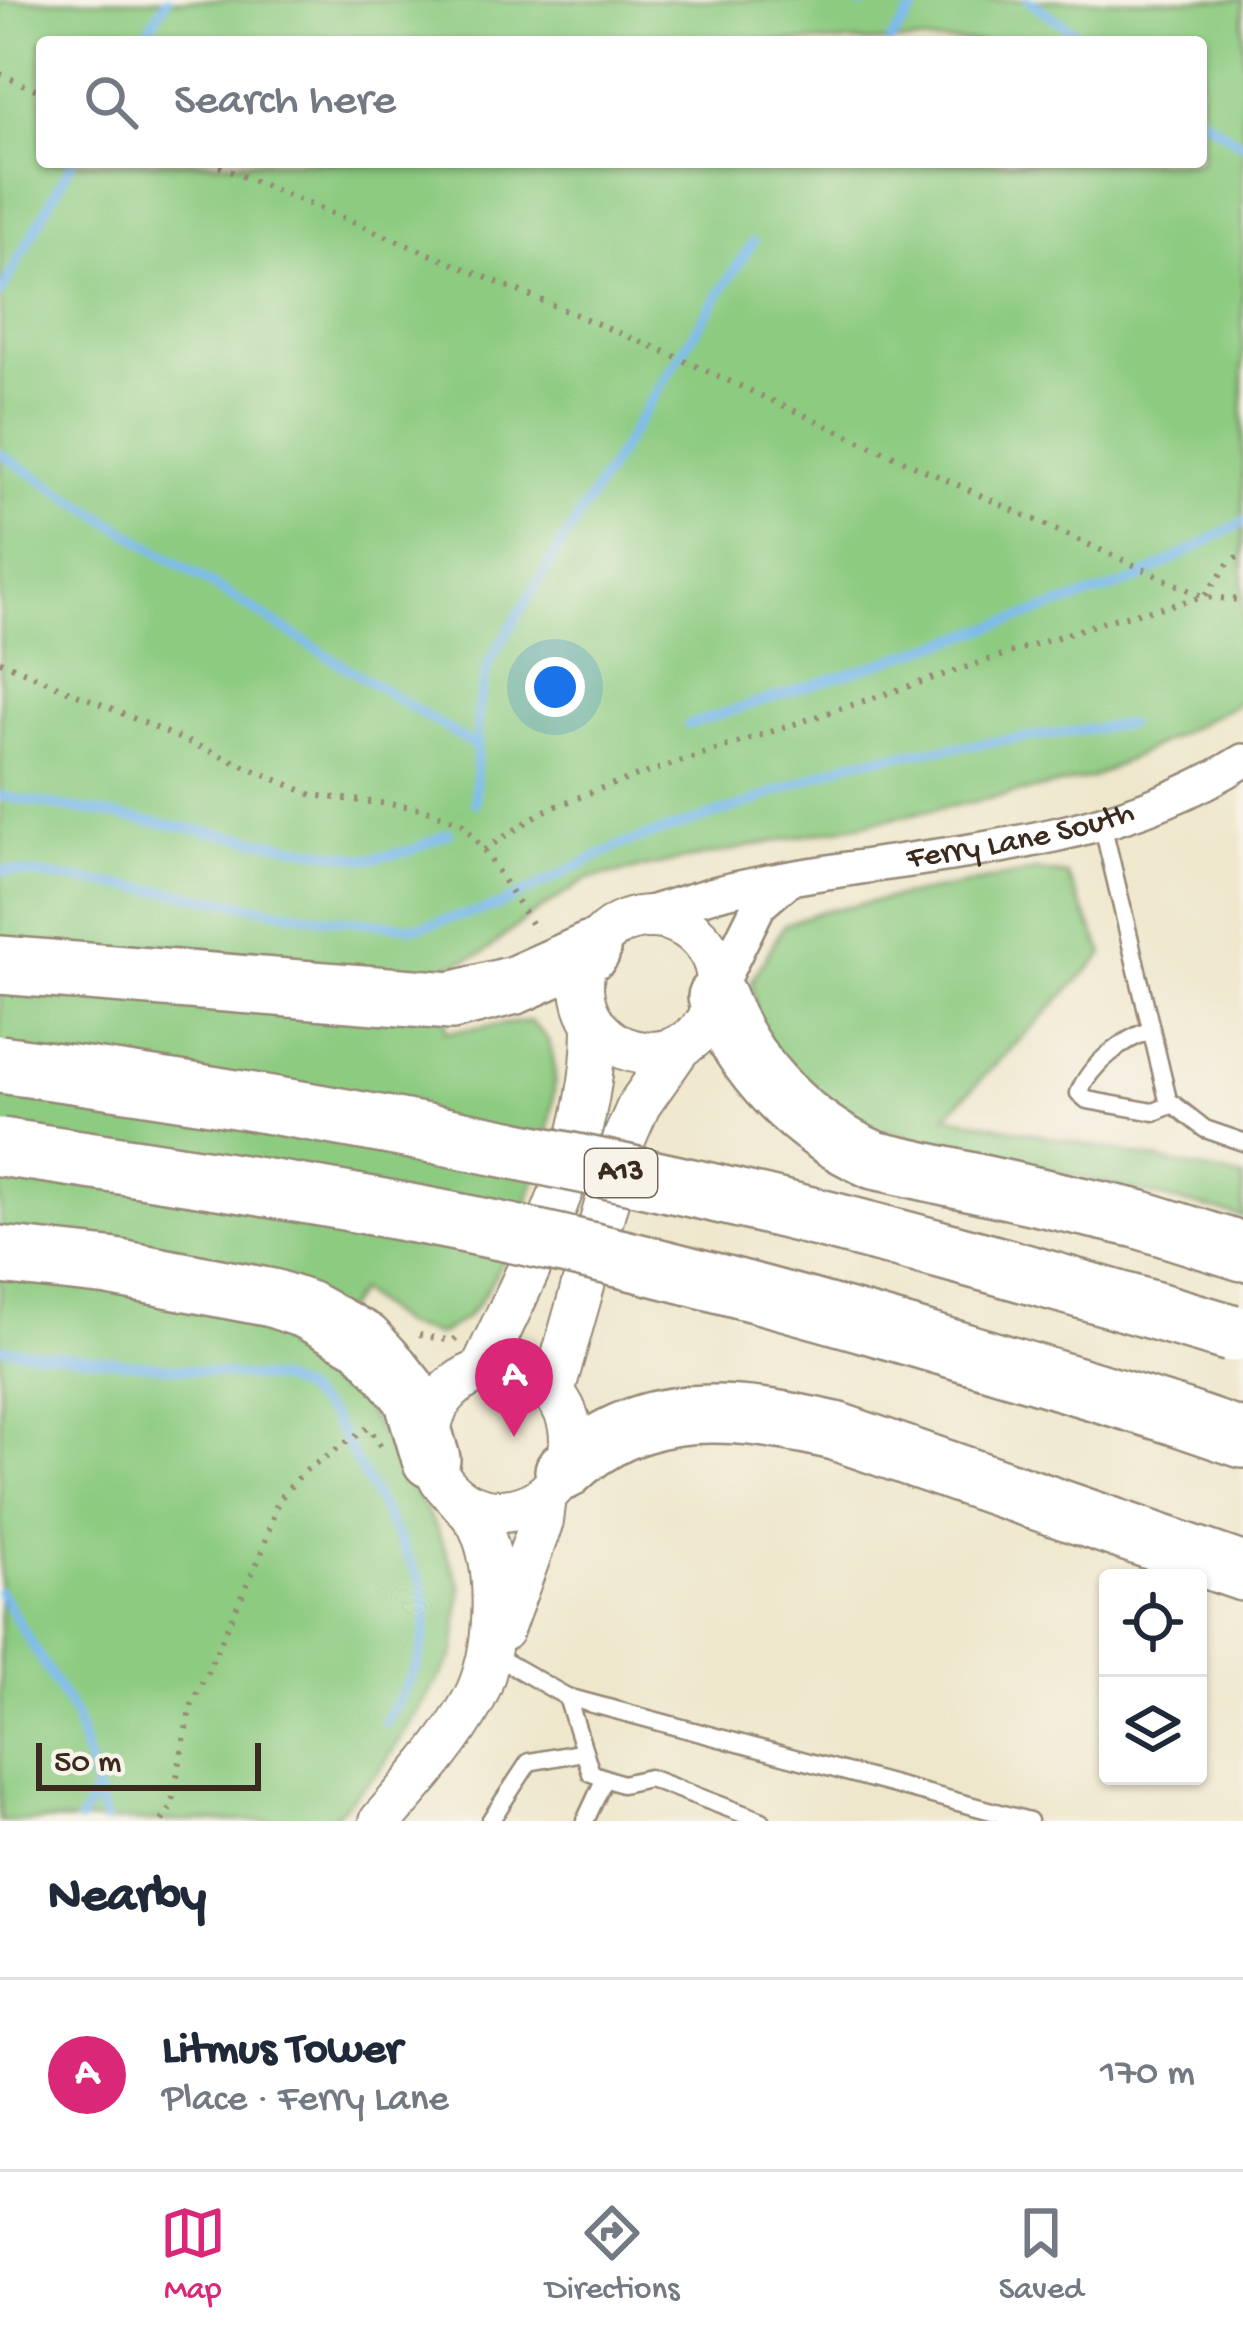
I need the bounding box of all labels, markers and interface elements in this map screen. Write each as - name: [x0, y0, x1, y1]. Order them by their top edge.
- search box: [36, 36, 1207, 168]
- icon: search: [78, 69, 144, 135]
- text: Search here: [174, 76, 396, 129]
- your location: [525, 657, 585, 717]
- street label: Ferry Lane South: [904, 795, 1139, 879]
- road number: A13: [585, 1149, 657, 1197]
- pin: A: [475, 1338, 553, 1437]
- map controls: [1099, 1569, 1207, 1785]
- button: locate: [1099, 1569, 1207, 1677]
- button: layers: [1099, 1677, 1207, 1785]
- scale bar: [36, 1737, 261, 1790]
- text: 50 m: [54, 1745, 121, 1783]
- text: Nearby: [48, 1869, 206, 1929]
- text: Litmus Tower: [162, 2025, 402, 2078]
- text: A: [75, 2052, 99, 2098]
- text: 170 m: [1100, 2052, 1195, 2098]
- text: Place · Ferry Lane: [162, 2078, 449, 2124]
- tab: Map: [160, 2200, 226, 2310]
- tab: Directions: [545, 2200, 679, 2310]
- tab: Saved: [999, 2200, 1083, 2310]

